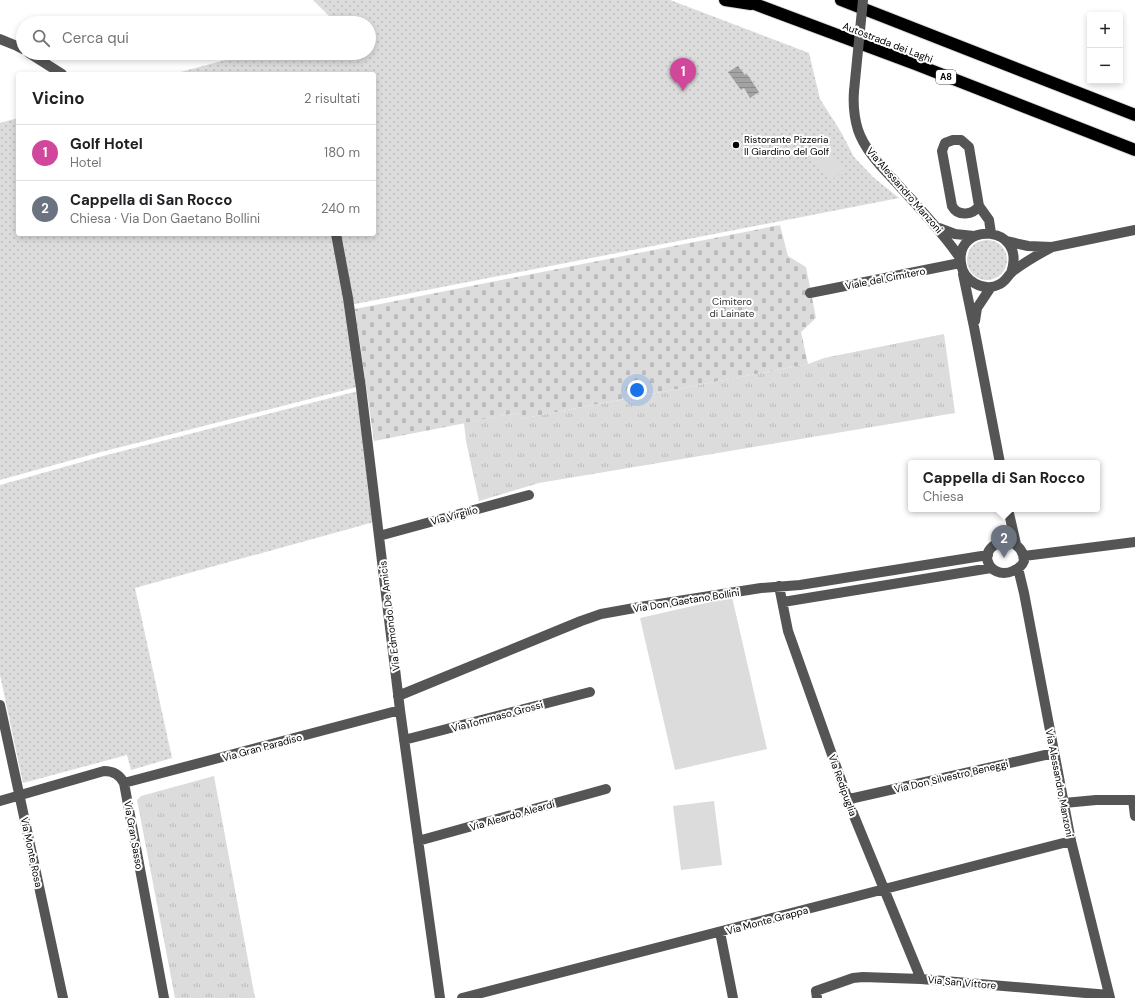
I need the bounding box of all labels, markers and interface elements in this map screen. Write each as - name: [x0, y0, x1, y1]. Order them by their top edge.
- map controls: [1087, 12, 1123, 84]
- button: +: [1087, 12, 1123, 48]
- search box: [16, 16, 376, 60]
- street label: Autostrada dei Laghi: [841, 19, 935, 66]
- icon: search: [30, 27, 52, 49]
- text: Cerca qui: [62, 28, 129, 48]
- button: −: [1087, 48, 1123, 84]
- pin: 1: [670, 58, 696, 91]
- road number: A8: [936, 70, 956, 84]
- text: Vicino: [32, 87, 85, 109]
- text: 2 risultati: [304, 90, 360, 107]
- place label: Ristorante Pizzeria Il Giardino del Golf: [744, 133, 830, 158]
- text: Golf Hotel: [70, 134, 143, 154]
- marker: Ristorante Pizzeria Il Giardino del Golf: [731, 140, 741, 150]
- text: 1: [43, 144, 47, 161]
- text: 180 m: [324, 144, 360, 161]
- street label: Via Alessandro Manzoni: [864, 145, 945, 236]
- text: Hotel: [70, 154, 102, 171]
- text: Cappella di San Rocco: [70, 190, 232, 210]
- text: 2: [41, 200, 49, 217]
- text: 240 m: [321, 200, 360, 217]
- text: Chiesa · Via Don Gaetano Bollini: [70, 210, 260, 227]
- street label: Viale del Cimitero: [844, 264, 927, 293]
- park label: Cimitero di Lainate: [710, 295, 755, 320]
- your location: [627, 380, 647, 400]
- popup: [908, 460, 1100, 512]
- text: Cappella di San Rocco: [923, 468, 1085, 488]
- text: Chiesa: [923, 488, 964, 505]
- street label: Via Virgilio: [429, 503, 479, 528]
- pin: 2: [991, 525, 1017, 558]
- street label: Via Edmondo De Amicis: [376, 560, 403, 672]
- street label: Via Don Gaetano Bollini: [632, 586, 740, 615]
- street label: Via Tommaso Grossi: [450, 698, 544, 735]
- street label: Via Alessandro Manzoni: [1043, 728, 1076, 838]
- street label: Via Gran Paradiso: [221, 731, 304, 764]
- street label: Via Redipuglia: [825, 752, 860, 818]
- street label: Via Don Silvestro Beneggi: [893, 757, 1010, 796]
- street label: Via Aleardo Aleardi: [468, 797, 556, 834]
- street label: Via Gran Sasso: [121, 800, 146, 871]
- street label: Via Monte Rosa: [18, 816, 45, 888]
- street label: Via Monte Grappa: [725, 903, 809, 938]
- street label: Via San Vittore: [927, 973, 997, 992]

